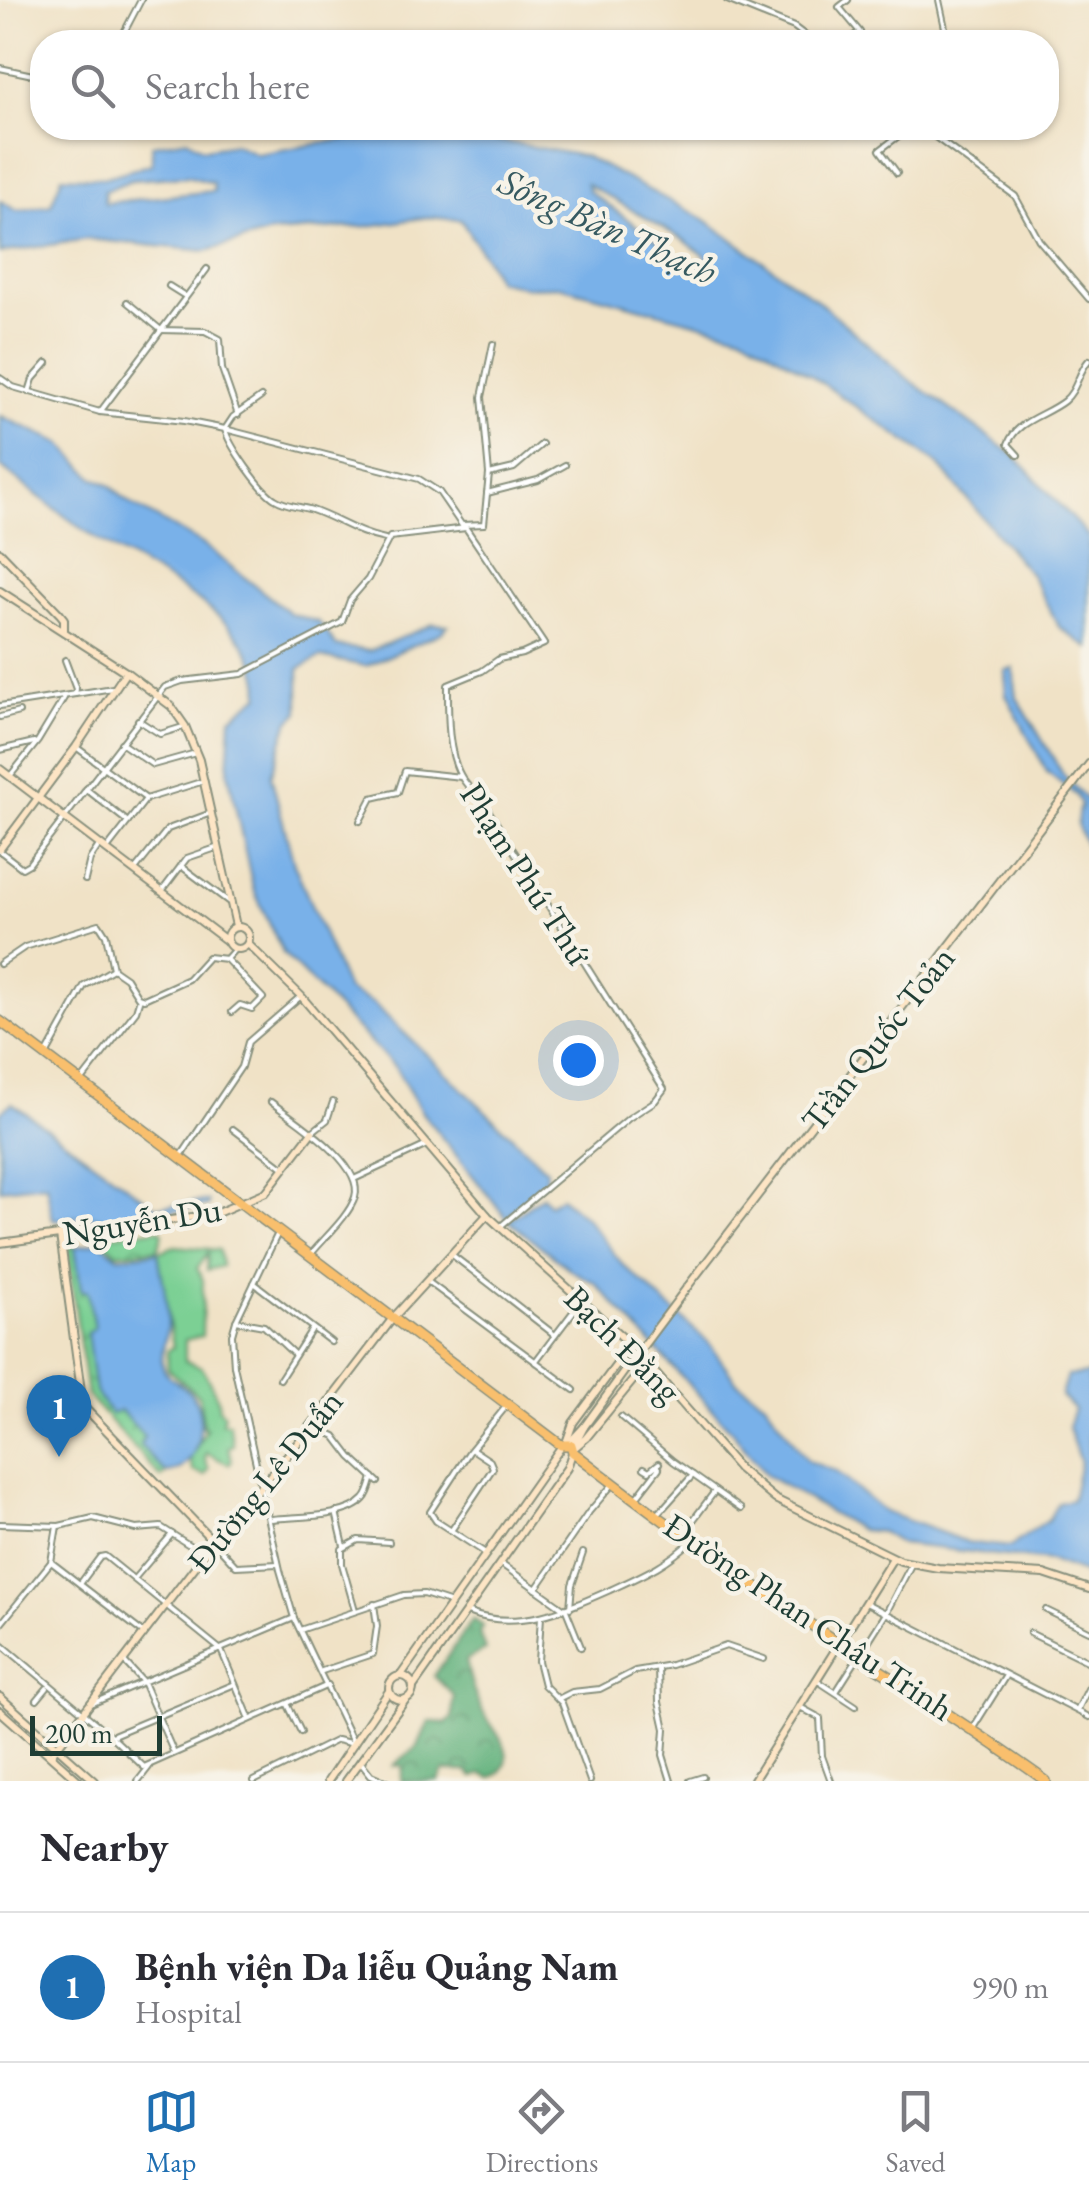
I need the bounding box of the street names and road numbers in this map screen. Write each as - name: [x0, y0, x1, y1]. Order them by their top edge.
- street label: Phạm Phú Thứ: [451, 774, 603, 974]
- street label: Trần Quốc Toản: [791, 937, 964, 1141]
- street label: Nguyễn Du: [59, 1186, 225, 1255]
- street label: Bạch Đằng: [555, 1275, 692, 1412]
- street label: Đường Lê Duẩn: [177, 1380, 352, 1581]
- street label: Đường Phan Châu Trinh: [656, 1503, 963, 1730]

